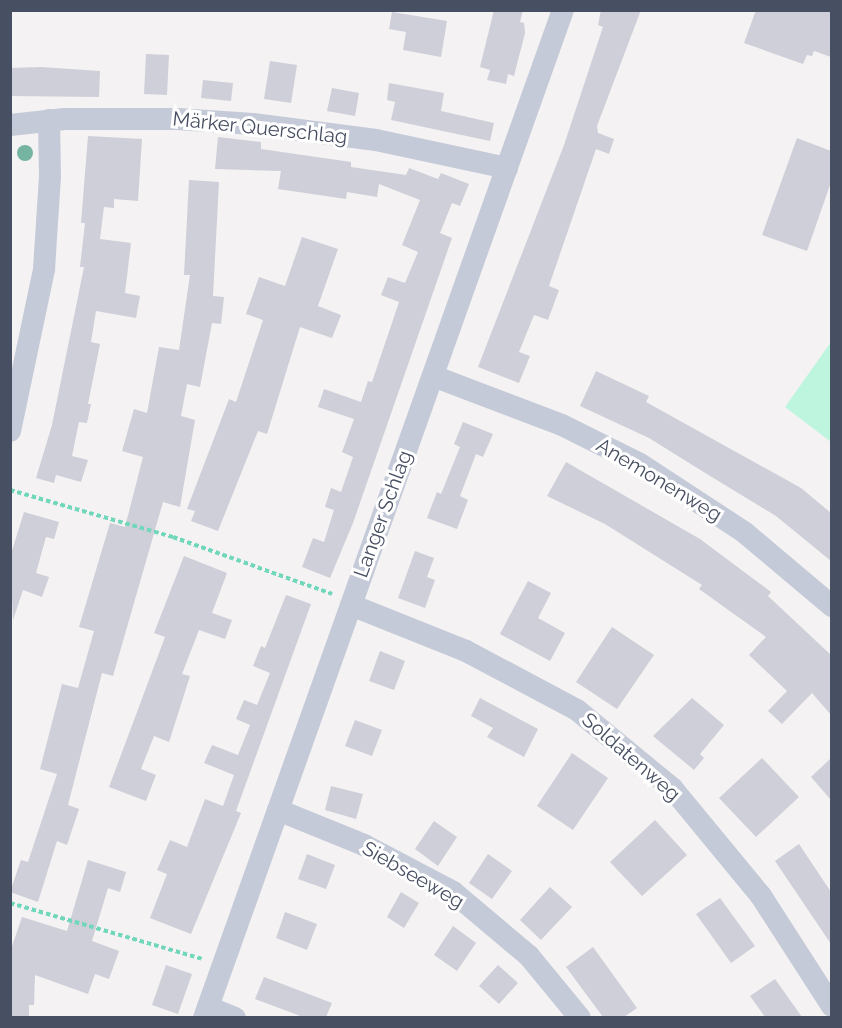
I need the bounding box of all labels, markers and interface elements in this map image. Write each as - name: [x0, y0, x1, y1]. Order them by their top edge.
- street label: Märker Querschlag: [171, 107, 349, 149]
- street label: Anemonenweg: [592, 433, 726, 527]
- street label: Langer Schlag: [349, 447, 417, 581]
- street label: Soldatenweg: [577, 708, 685, 806]
- street label: Siebseeweg: [358, 836, 468, 914]

